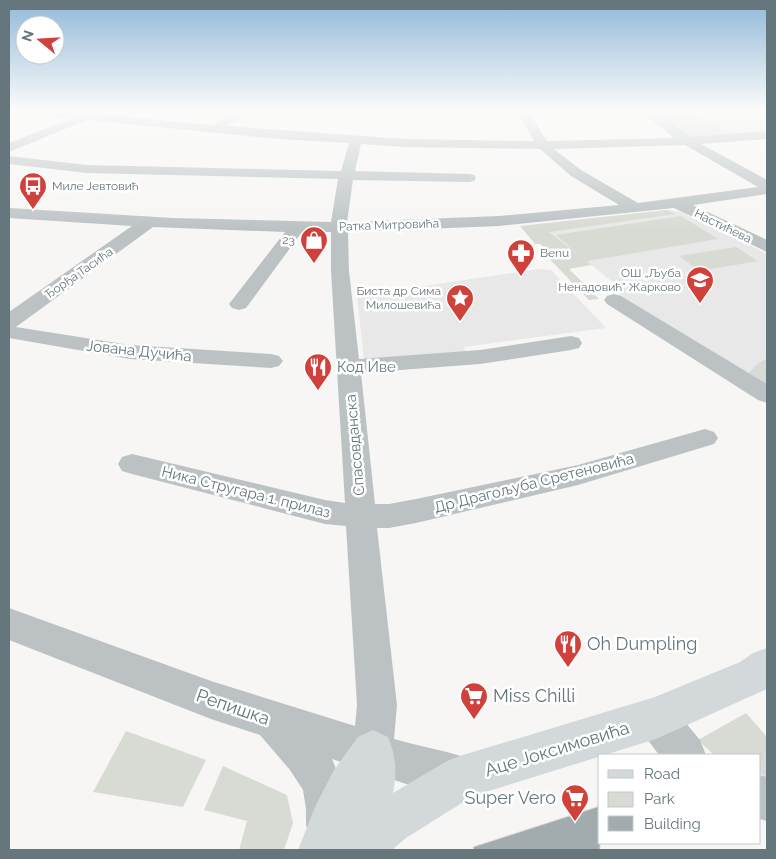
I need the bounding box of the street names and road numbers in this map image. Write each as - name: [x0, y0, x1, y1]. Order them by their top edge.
- street label: Настићева: [692, 206, 754, 246]
- street label: Ратка Митровића: [339, 216, 439, 234]
- street label: Ђорђа Тасића: [43, 245, 115, 301]
- street label: Јована Дучића: [85, 337, 193, 365]
- street label: Спасовданска: [342, 393, 368, 497]
- street label: Др Драгољуба Сретеновића: [432, 449, 636, 517]
- street label: Ника Стругара 1. прилаз: [160, 462, 332, 522]
- street label: Репишка: [194, 684, 273, 729]
- street label: Аце Јоксимовића: [482, 717, 632, 780]

